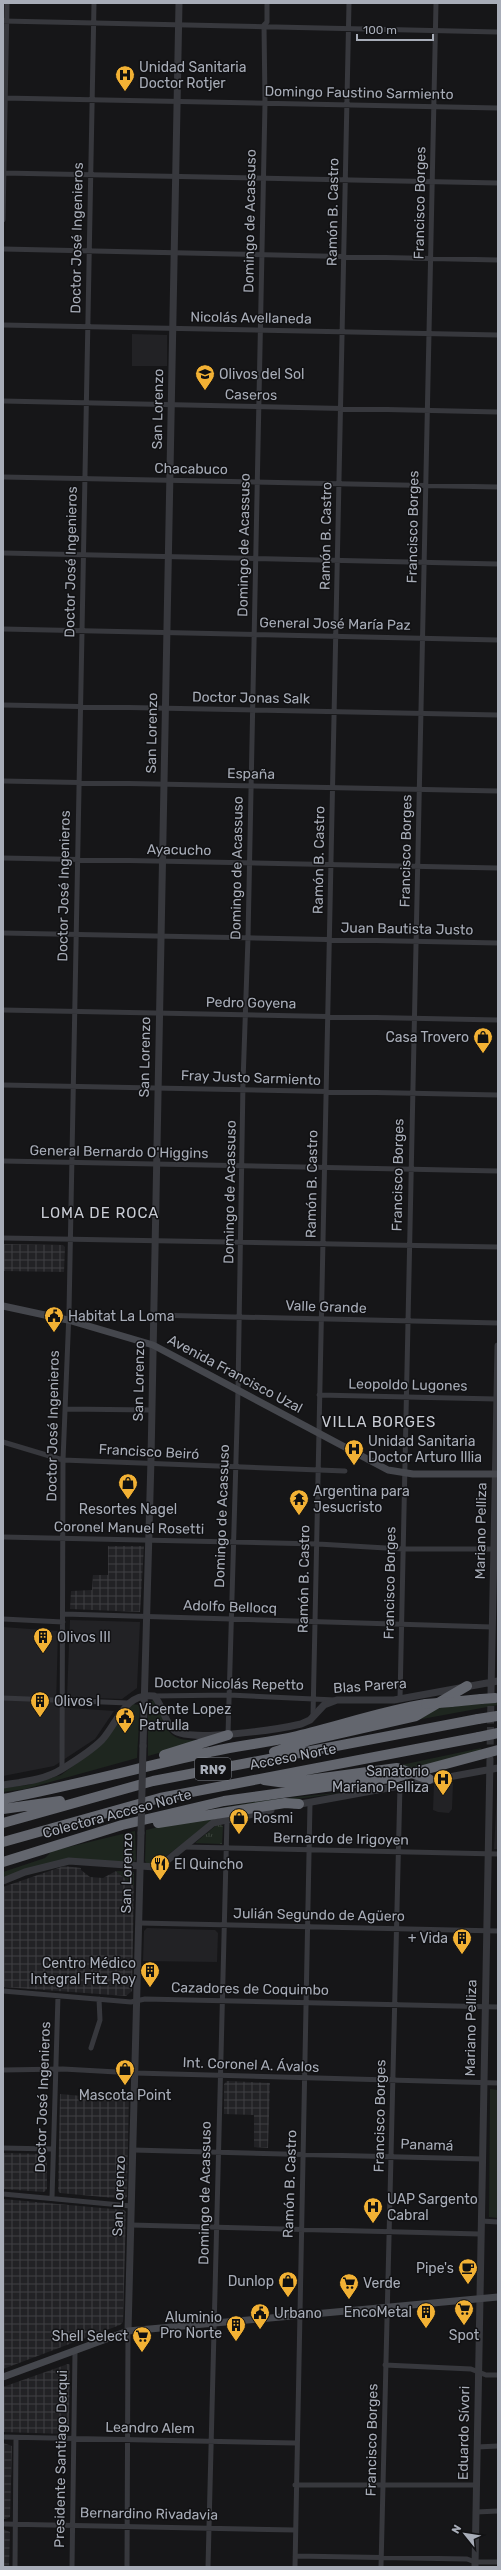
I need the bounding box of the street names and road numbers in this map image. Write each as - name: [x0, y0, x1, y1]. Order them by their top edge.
- street label: Domingo Faustino Sarmiento: [264, 83, 454, 103]
- street label: Francisco Borges: [411, 146, 429, 260]
- street label: Domingo de Acassuso: [240, 149, 260, 293]
- street label: Ramón B. Castro: [324, 158, 342, 266]
- street label: Doctor José Ingenieros: [67, 162, 87, 314]
- street label: Nicolás Avellaneda: [190, 308, 312, 328]
- street label: San Lorenzo: [149, 369, 167, 449]
- street label: Caseros: [225, 386, 277, 404]
- street label: Chacabuco: [154, 460, 228, 478]
- street label: Francisco Borges: [404, 470, 422, 584]
- street label: Domingo de Acassuso: [234, 473, 254, 617]
- street label: Ramón B. Castro: [317, 482, 335, 590]
- street label: Doctor José Ingenieros: [61, 486, 81, 638]
- street label: General José María Paz: [259, 614, 411, 634]
- street label: Doctor Jonas Salk: [192, 688, 311, 708]
- street label: San Lorenzo: [143, 693, 161, 773]
- street label: España: [227, 765, 275, 783]
- street label: Francisco Borges: [397, 794, 415, 908]
- street label: Domingo de Acassuso: [227, 796, 247, 940]
- street label: Ramón B. Castro: [310, 806, 328, 914]
- street label: Doctor José Ingenieros: [54, 810, 74, 962]
- street label: Ayacucho: [147, 841, 211, 859]
- street label: Juan Bautista Justo: [340, 919, 474, 939]
- street label: Pedro Goyena: [206, 994, 296, 1012]
- street label: San Lorenzo: [136, 1017, 154, 1097]
- street label: Fray Justo Sarmiento: [181, 1067, 321, 1089]
- street label: Francisco Borges: [389, 1118, 407, 1232]
- street label: Domingo de Acassuso: [220, 1120, 240, 1264]
- street label: Ramón B. Castro: [303, 1130, 321, 1238]
- street label: General Bernardo O'Higgins: [29, 1142, 209, 1162]
- street label: Valle Grande: [285, 1297, 367, 1317]
- street label: Avenida Francisco Uzal: [165, 1331, 305, 1417]
- street label: San Lorenzo: [130, 1341, 148, 1421]
- street label: Doctor José Ingenieros: [43, 1350, 63, 1502]
- street label: Leopoldo Lugones: [348, 1375, 468, 1395]
- street label: Francisco Beiró: [98, 1441, 200, 1463]
- street label: Domingo de Acassuso: [211, 1444, 233, 1588]
- street label: Mariano Pelliza: [472, 1482, 490, 1580]
- street label: Coronel Manuel Rosetti: [54, 1518, 204, 1538]
- street label: Ramón B. Castro: [295, 1525, 313, 1633]
- street label: Francisco Borges: [381, 1526, 399, 1640]
- street label: Adolfo Bellocq: [183, 1597, 277, 1617]
- street label: Doctor Nicolás Repetto: [154, 1674, 304, 1694]
- street label: Blas Parera: [333, 1675, 407, 1697]
- street label: Acceso Norte: [248, 1740, 338, 1774]
- road number: RN9: [195, 1758, 231, 1780]
- street label: Colectora Acceso Norte: [41, 1786, 193, 1842]
- street label: Bernardo de Irigoyen: [273, 1829, 409, 1849]
- street label: San Lorenzo: [118, 1833, 136, 1913]
- street label: Julián Segundo de Agüero: [233, 1905, 405, 1925]
- street label: Cazadores de Coquimbo: [171, 1979, 329, 1999]
- street label: Mariano Pelliza: [462, 1979, 480, 2077]
- street label: Doctor José Ingenieros: [32, 2021, 54, 2173]
- street label: Int. Coronel A. Ávalos: [182, 2053, 320, 2076]
- street label: Francisco Borges: [371, 2059, 389, 2173]
- street label: Domingo de Acassuso: [195, 2121, 215, 2265]
- street label: Ramón B. Castro: [280, 2130, 300, 2238]
- street label: Panamá: [400, 2136, 454, 2154]
- street label: San Lorenzo: [109, 2155, 129, 2237]
- street label: Presidente Santiago Derqui: [51, 2370, 71, 2548]
- street label: Francisco Borges: [363, 2383, 381, 2497]
- street label: Eduardo Sívori: [455, 2386, 473, 2480]
- street label: Leandro Alem: [105, 2419, 195, 2437]
- street label: Bernardino Rivadavia: [80, 2504, 218, 2524]

